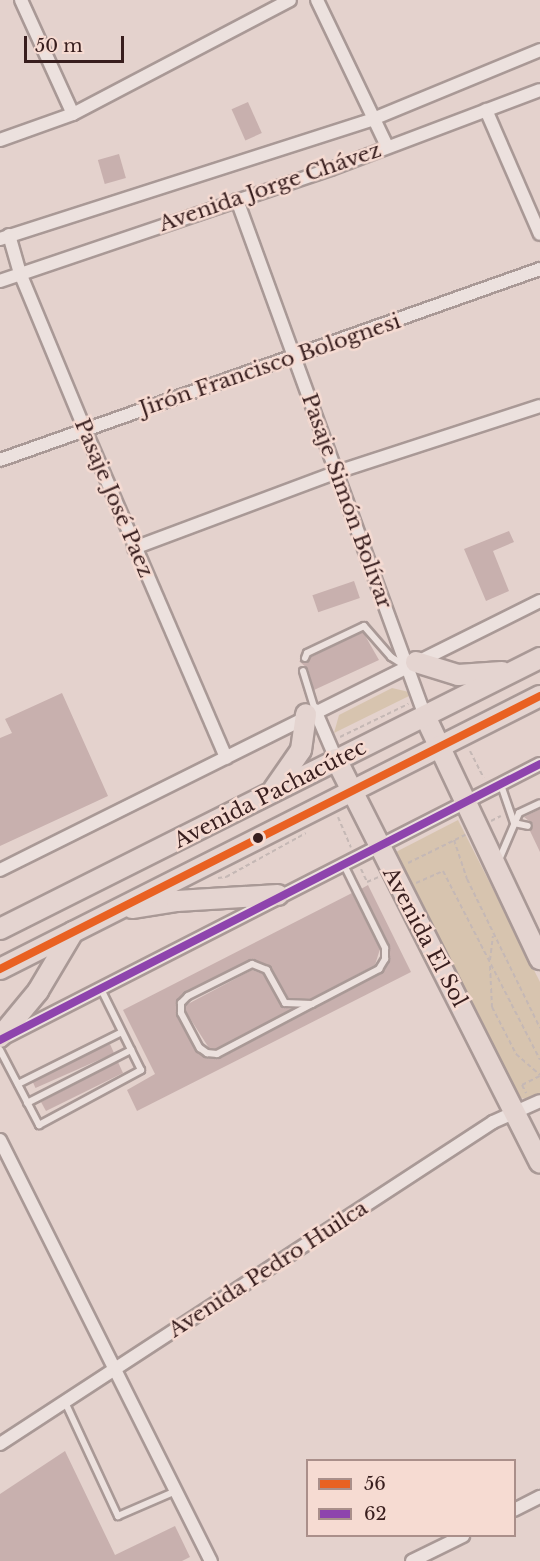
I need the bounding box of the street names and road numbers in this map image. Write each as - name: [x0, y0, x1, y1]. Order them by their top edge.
- street label: Avenida Jorge Chávez: [156, 137, 384, 237]
- street label: Jirón Francisco Bolognesi: [136, 308, 404, 422]
- street label: Pasaje Simón Bolívar: [296, 390, 398, 612]
- street label: Pasaje José Paez: [69, 415, 159, 581]
- street label: Avenida Pachacútec: [170, 735, 370, 853]
- street label: Avenida El Sol: [377, 863, 473, 1011]
- street label: Avenida Pedro Huilca: [164, 1195, 372, 1343]

